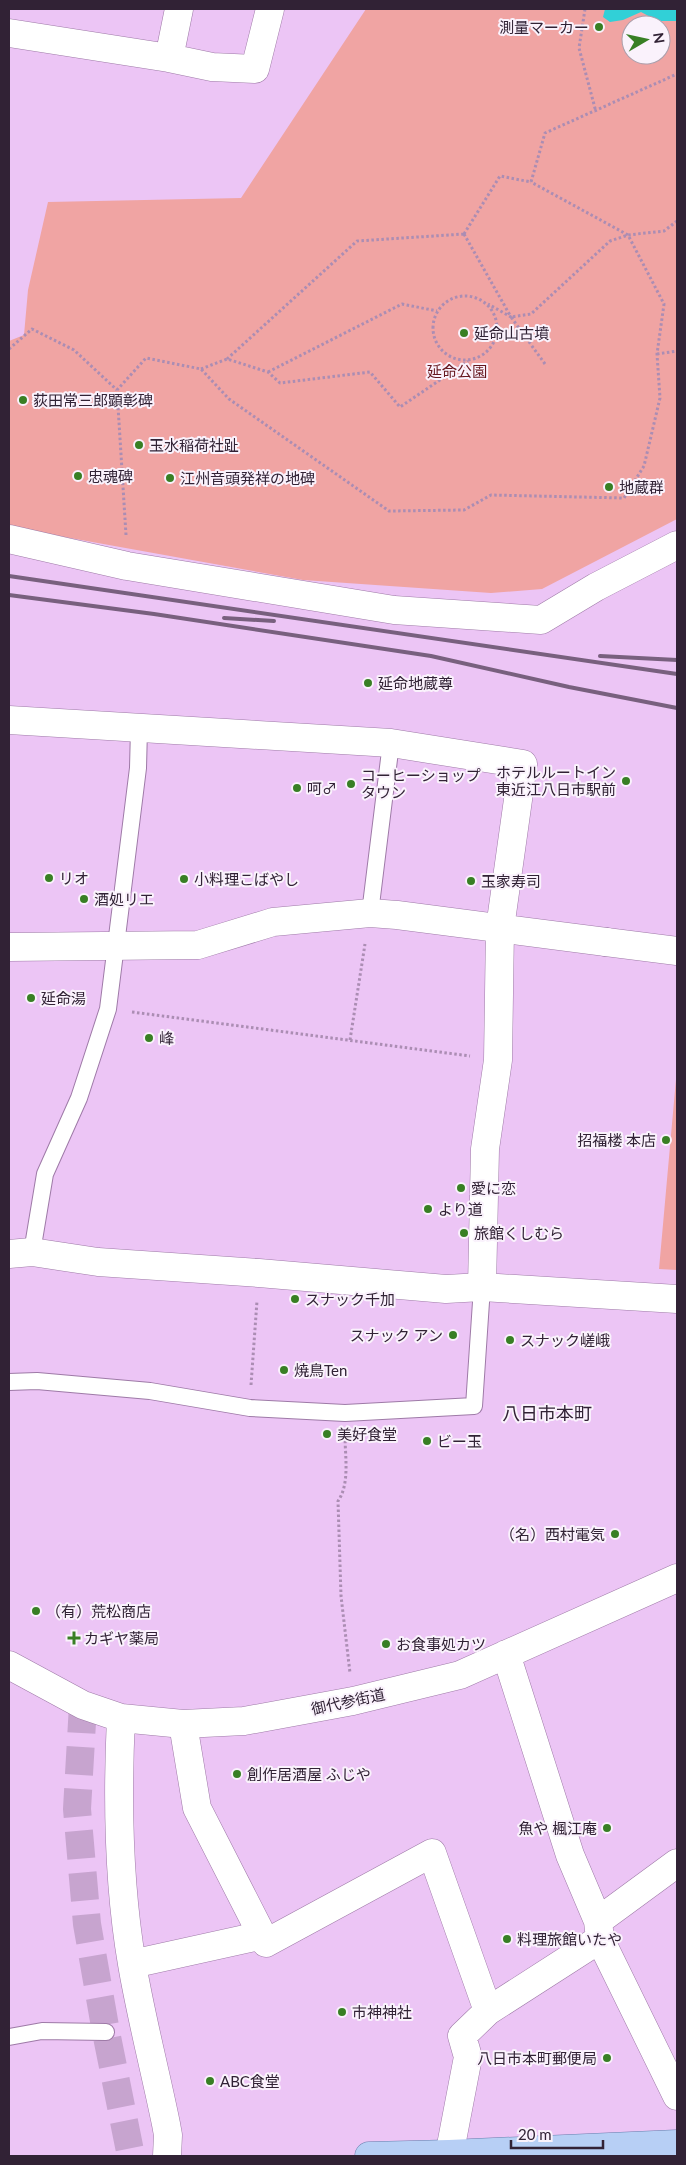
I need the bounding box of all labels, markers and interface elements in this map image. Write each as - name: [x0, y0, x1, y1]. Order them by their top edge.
- north arrow: [621, 15, 671, 65]
- place label: 測量マーカー: [499, 18, 589, 36]
- marker: 測量マーカー: [593, 21, 605, 33]
- text: N: [650, 31, 669, 45]
- place label: 延命山古墳: [474, 324, 549, 342]
- marker: 延命山古墳: [458, 327, 470, 339]
- park label: 延命公園: [427, 362, 487, 380]
- place label: 荻田常三郎顕彰碑: [33, 391, 153, 409]
- marker: 荻田常三郎顕彰碑: [17, 394, 29, 406]
- place label: 玉水稲荷社趾: [149, 436, 239, 454]
- marker: 玉水稲荷社趾: [133, 439, 145, 451]
- place label: 忠魂碑: [88, 467, 133, 485]
- place label: 江州音頭発祥の地碑: [180, 469, 315, 487]
- marker: 忠魂碑: [72, 470, 84, 482]
- marker: 江州音頭発祥の地碑: [164, 472, 176, 484]
- place label: 地蔵群: [619, 478, 664, 496]
- marker: 地蔵群: [603, 481, 615, 493]
- place label: 延命地蔵尊: [378, 674, 453, 692]
- marker: 延命地蔵尊: [362, 677, 374, 689]
- place label: ホテルルートイン 東近江八日市駅前: [496, 763, 616, 798]
- place label: コーヒーショップ タウン: [361, 766, 481, 801]
- marker: ホテルルートイン 東近江八日市駅前: [620, 775, 632, 787]
- marker: コーヒーショップ タウン: [345, 778, 357, 790]
- place label: 呵♂: [307, 779, 337, 797]
- marker: 呵♂: [291, 782, 303, 794]
- place label: リオ: [59, 869, 89, 887]
- place label: 小料理こばやし: [194, 870, 299, 888]
- marker: リオ: [43, 872, 55, 884]
- place label: 玉家寿司: [481, 872, 541, 890]
- marker: 小料理こばやし: [178, 873, 190, 885]
- marker: 玉家寿司: [465, 875, 477, 887]
- place label: 酒処リエ: [94, 890, 154, 908]
- marker: 酒処リエ: [78, 893, 90, 905]
- place label: 延命湯: [41, 989, 86, 1007]
- marker: 延命湯: [25, 992, 37, 1004]
- place label: 峰: [159, 1029, 174, 1047]
- marker: 峰: [143, 1032, 155, 1044]
- place label: 招福楼 本店: [577, 1131, 656, 1149]
- marker: 招福楼 本店: [660, 1134, 672, 1146]
- place label: 愛に恋: [471, 1179, 516, 1197]
- marker: 愛に恋: [455, 1182, 467, 1194]
- place label: より道: [438, 1200, 483, 1218]
- marker: より道: [422, 1203, 434, 1215]
- place label: 旅館くしむら: [474, 1224, 564, 1242]
- marker: 旅館くしむら: [458, 1227, 470, 1239]
- place label: スナック千加: [305, 1290, 395, 1308]
- marker: スナック千加: [289, 1293, 301, 1305]
- place label: スナック アン: [350, 1326, 443, 1344]
- marker: スナック アン: [447, 1329, 459, 1341]
- place label: スナック嵯峨: [520, 1331, 610, 1349]
- marker: スナック嵯峨: [504, 1334, 516, 1346]
- place label: 焼鳥Ten: [294, 1361, 347, 1379]
- marker: 焼鳥Ten: [278, 1364, 290, 1376]
- district label: 八日市本町: [502, 1402, 592, 1424]
- place label: 美好食堂: [337, 1425, 397, 1443]
- marker: 美好食堂: [321, 1428, 333, 1440]
- place label: ビー玉: [437, 1432, 482, 1450]
- marker: ビー玉: [421, 1435, 433, 1447]
- place label: （名）西村電気: [500, 1525, 605, 1543]
- marker: （名）西村電気: [609, 1528, 621, 1540]
- place label: （有）荒松商店: [46, 1602, 151, 1620]
- marker: （有）荒松商店: [30, 1605, 42, 1617]
- place label: カギヤ薬局: [84, 1629, 159, 1647]
- marker: カギヤ薬局: [68, 1632, 80, 1644]
- place label: お食事処カツ: [396, 1635, 486, 1653]
- marker: お食事処カツ: [380, 1638, 392, 1650]
- street label: 御代参街道: [309, 1684, 387, 1718]
- place label: 創作居酒屋 ふじや: [247, 1765, 371, 1783]
- marker: 創作居酒屋 ふじや: [231, 1768, 243, 1780]
- place label: 魚や 楓江庵: [518, 1819, 597, 1837]
- marker: 魚や 楓江庵: [601, 1822, 613, 1834]
- place label: 料理旅館いたや: [517, 1930, 622, 1948]
- marker: 料理旅館いたや: [501, 1933, 513, 1945]
- place label: 市神神社: [352, 2003, 412, 2021]
- marker: 市神神社: [336, 2006, 348, 2018]
- place label: 八日市本町郵便局: [477, 2049, 597, 2067]
- marker: 八日市本町郵便局: [601, 2052, 613, 2064]
- place label: ABC食堂: [220, 2072, 280, 2090]
- marker: ABC食堂: [204, 2075, 216, 2087]
- scale bar: [511, 2118, 604, 2150]
- text: 20 m: [518, 2125, 552, 2143]

